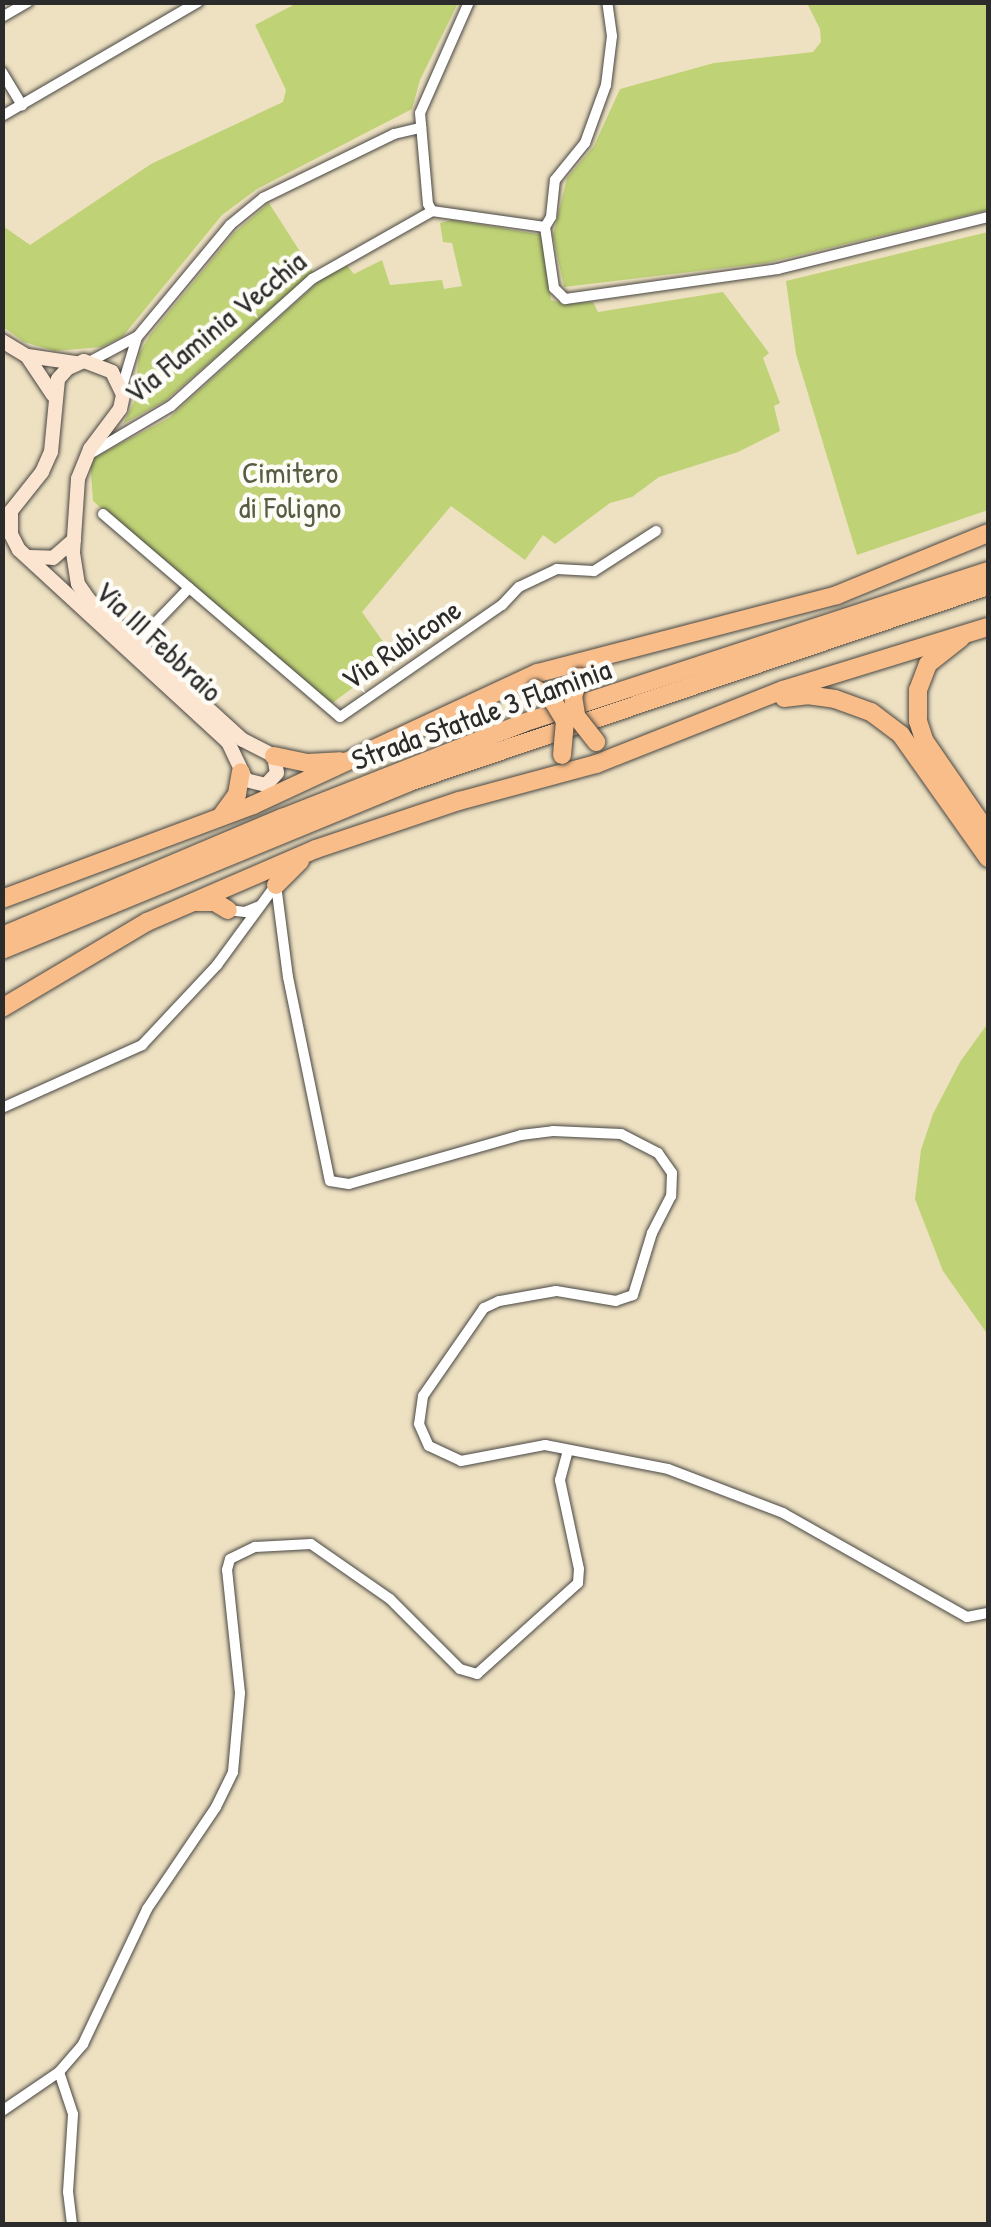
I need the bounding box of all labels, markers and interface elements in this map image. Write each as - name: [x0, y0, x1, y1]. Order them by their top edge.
- street label: Via Flaminia Vecchia: [117, 243, 313, 411]
- park label: Cimitero di Foligno: [239, 454, 341, 524]
- street label: Via III Febbraio: [88, 573, 230, 709]
- street label: Via Rubicone: [334, 591, 468, 697]
- street label: Strada Statale 3 Flaminia: [347, 650, 615, 778]

